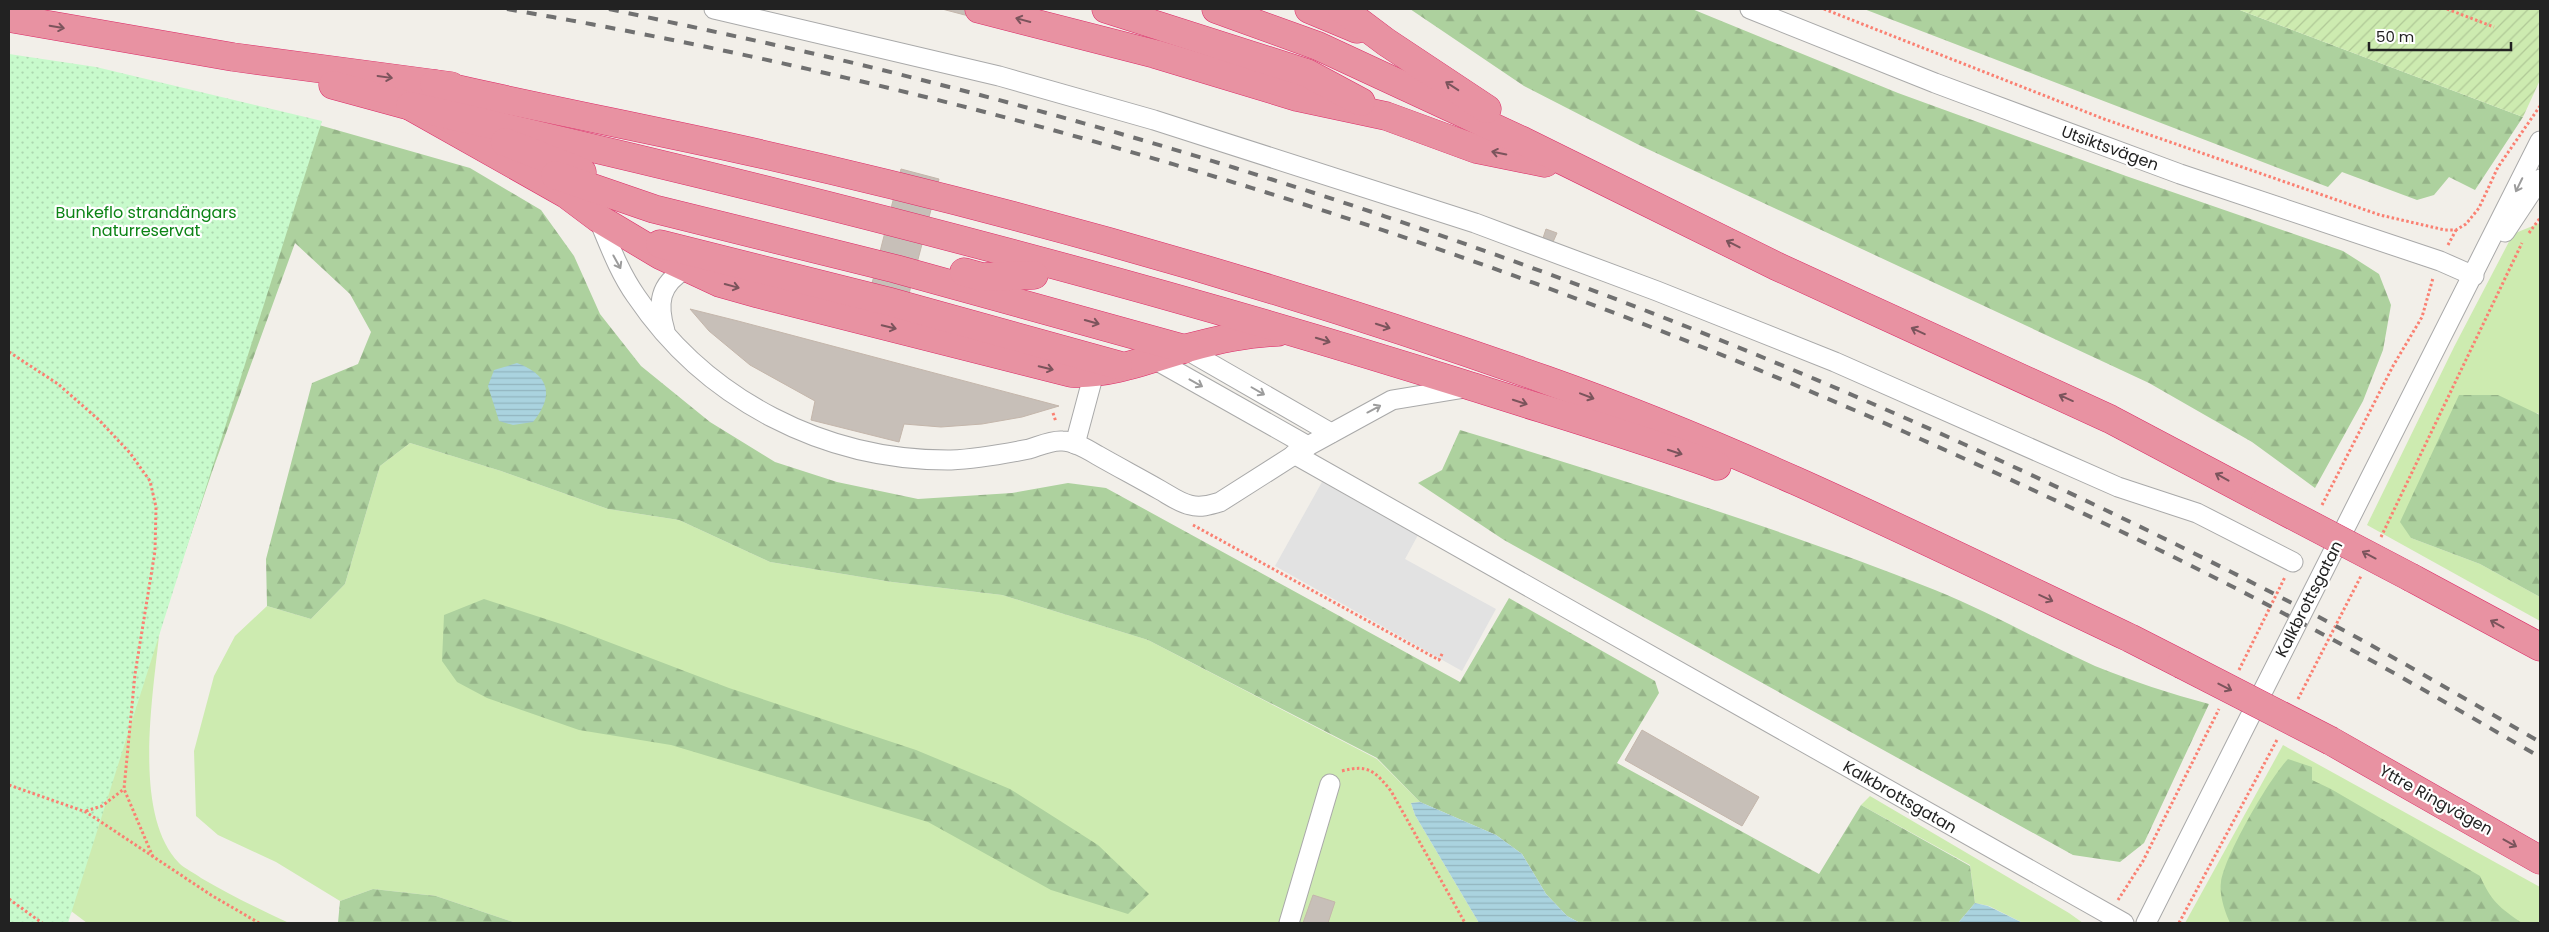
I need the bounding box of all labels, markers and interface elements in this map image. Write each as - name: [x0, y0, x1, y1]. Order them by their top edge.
- one-way arrow: [1015, 15, 1031, 24]
- scale bar: [2369, 20, 2512, 52]
- one-way arrow: [48, 22, 64, 32]
- text: 50 m: [2376, 26, 2414, 47]
- one-way arrow: [377, 73, 393, 83]
- one-way arrow: [1445, 80, 1459, 90]
- street label: Utsiktsvägen: [2058, 120, 2162, 176]
- one-way arrow: [1491, 148, 1507, 157]
- one-way arrow: [2514, 177, 2524, 192]
- park label: Bunkeflo strandängars naturreservat: [55, 201, 237, 242]
- one-way arrow: [1725, 239, 1740, 249]
- one-way arrow: [612, 255, 622, 270]
- one-way arrow: [723, 282, 739, 291]
- one-way arrow: [1084, 317, 1100, 327]
- one-way arrow: [1375, 322, 1391, 332]
- one-way arrow: [880, 323, 896, 333]
- one-way arrow: [1911, 325, 1926, 335]
- one-way arrow: [1315, 335, 1331, 345]
- one-way arrow: [1038, 364, 1054, 373]
- one-way arrow: [1189, 378, 1204, 388]
- one-way arrow: [1250, 386, 1265, 396]
- one-way arrow: [1579, 392, 1594, 401]
- one-way arrow: [2059, 393, 2074, 402]
- one-way arrow: [1512, 397, 1528, 407]
- one-way arrow: [1366, 404, 1381, 413]
- one-way arrow: [1666, 447, 1682, 457]
- one-way arrow: [2215, 472, 2230, 481]
- street label: Kalkbrottsgatan: [2270, 537, 2348, 661]
- one-way arrow: [2362, 550, 2377, 559]
- one-way arrow: [2038, 594, 2053, 604]
- one-way arrow: [2490, 619, 2505, 629]
- one-way arrow: [2217, 682, 2232, 692]
- street label: Kalkbrottsgatan: [1839, 755, 1961, 839]
- street label: Yttre Ringvägen: [2375, 759, 2497, 841]
- one-way arrow: [2503, 838, 2517, 848]

